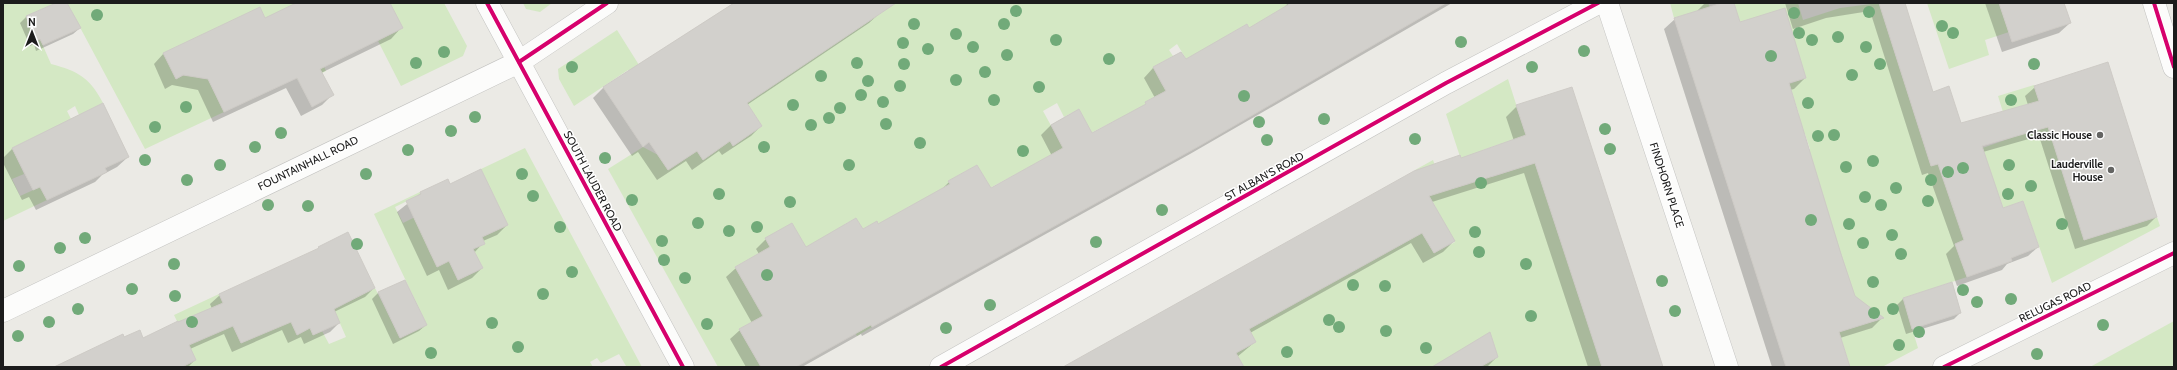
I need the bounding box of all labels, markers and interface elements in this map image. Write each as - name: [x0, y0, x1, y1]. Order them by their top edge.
- north arrow: [12, 12, 52, 52]
- text: N: [28, 15, 36, 29]
- street label: SOUTH LAUDER ROAD: [561, 128, 625, 234]
- place label: Classic House: [2027, 128, 2092, 142]
- marker: Classic House: [2095, 130, 2105, 140]
- street label: FOUNTAINHALL ROAD: [255, 133, 361, 193]
- street label: FINDHORN PLACE: [1647, 141, 1687, 229]
- street label: ST ALBAN'S ROAD: [1222, 148, 1306, 204]
- place label: Lauderville House: [2051, 157, 2103, 184]
- marker: Lauderville House: [2106, 165, 2116, 175]
- street label: RELUGAS ROAD: [2017, 278, 2093, 326]

